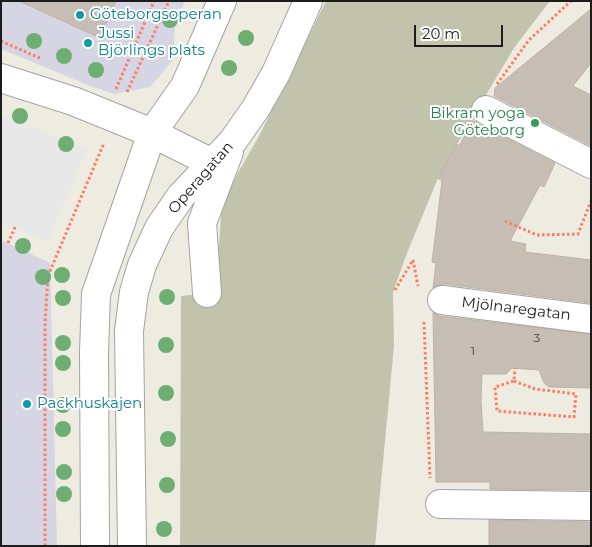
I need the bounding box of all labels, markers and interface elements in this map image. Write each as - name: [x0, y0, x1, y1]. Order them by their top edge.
- place label: Göteborgsoperan: [90, 6, 222, 24]
- marker: Göteborgsoperan: [74, 9, 86, 21]
- scale bar: [417, 15, 506, 47]
- text: 20 m: [422, 24, 460, 43]
- place label: Jussi Björlings plats: [98, 25, 205, 60]
- marker: Jussi Björlings plats: [82, 37, 94, 49]
- place label: Bikram yoga Göteborg: [430, 105, 525, 140]
- marker: Bikram yoga Göteborg: [529, 117, 541, 129]
- street label: Operagatan: [165, 138, 237, 218]
- street label: Mjölnaregatan: [460, 293, 572, 325]
- house number: 3: [534, 331, 540, 345]
- house number: 1: [471, 344, 475, 358]
- place label: Packhuskajen: [37, 395, 142, 413]
- marker: Packhuskajen: [21, 398, 33, 410]

